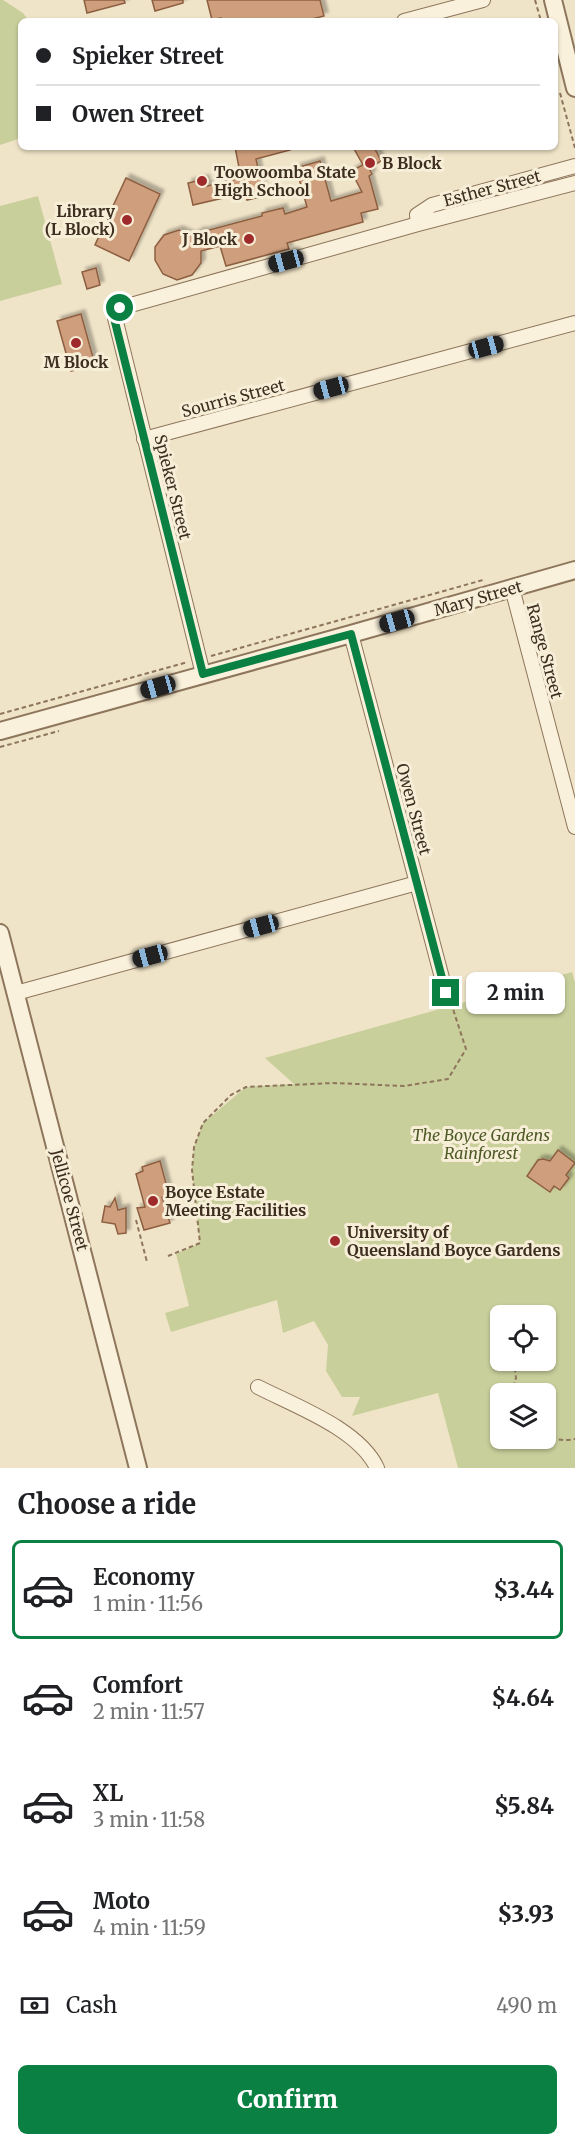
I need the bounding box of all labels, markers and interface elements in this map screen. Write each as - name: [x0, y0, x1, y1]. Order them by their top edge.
- text: Spieker Street: [72, 42, 224, 70]
- text: Owen Street: [72, 100, 204, 128]
- place label: B Block: [382, 153, 442, 173]
- marker: B Block: [363, 156, 377, 170]
- place label: Toowoomba State High School: [214, 162, 356, 200]
- street label: Esther Street: [441, 165, 544, 211]
- marker: Toowoomba State High School: [195, 174, 209, 188]
- place label: Library (L Block): [45, 201, 116, 239]
- marker: Library (L Block): [120, 213, 134, 227]
- place label: J Block: [181, 229, 238, 249]
- marker: J Block: [242, 232, 256, 246]
- car: [266, 248, 306, 274]
- route start: [106, 294, 133, 321]
- car: [466, 334, 506, 360]
- marker: M Block: [69, 336, 83, 350]
- place label: M Block: [44, 352, 109, 372]
- street label: Sourris Street: [179, 374, 288, 421]
- car: [311, 375, 351, 401]
- street label: Spieker Street: [150, 432, 196, 542]
- street label: Mary Street: [432, 576, 525, 620]
- street label: Range Street: [523, 601, 567, 701]
- car: [377, 607, 417, 635]
- car: [138, 673, 178, 701]
- street label: Owen Street: [392, 761, 436, 858]
- car: [241, 913, 281, 939]
- car: [130, 943, 170, 969]
- callout: 2 min: [467, 972, 566, 1014]
- route end: [432, 979, 459, 1006]
- text: 2 min: [487, 980, 544, 1005]
- park label: The Boyce Gardens Rainforest: [412, 1125, 550, 1163]
- street label: Jellicoe Street: [47, 1146, 93, 1254]
- place label: Boyce Estate Meeting Facilities: [165, 1182, 306, 1220]
- marker: Boyce Estate Meeting Facilities: [146, 1194, 160, 1208]
- place label: University of Queensland Boyce Gardens: [347, 1222, 560, 1260]
- marker: University of Queensland Boyce Gardens: [328, 1234, 342, 1248]
- map controls: [490, 1305, 556, 1449]
- button: locate: [490, 1305, 556, 1371]
- button: layers: [490, 1383, 556, 1449]
- text: Choose a ride: [18, 1487, 196, 1521]
- icon: car: [21, 1563, 75, 1617]
- text: Economy: [93, 1563, 194, 1591]
- text: $3.44: [493, 1576, 554, 1604]
- text: 1 min · 11:56: [93, 1591, 203, 1616]
- icon: car: [21, 1671, 75, 1725]
- text: Comfort: [93, 1671, 183, 1699]
- text: $4.64: [492, 1684, 554, 1712]
- text: 2 min · 11:57: [93, 1699, 205, 1724]
- icon: car: [21, 1779, 75, 1833]
- text: XL: [93, 1779, 123, 1807]
- text: $5.84: [494, 1792, 554, 1820]
- text: 3 min · 11:58: [93, 1807, 205, 1832]
- icon: car: [21, 1887, 75, 1941]
- text: Moto: [93, 1887, 150, 1915]
- text: $3.93: [497, 1900, 554, 1928]
- text: 4 min · 11:59: [93, 1915, 206, 1940]
- icon: cash: [18, 1989, 51, 2022]
- text: Cash: [66, 1991, 117, 2019]
- text: 490 m: [496, 1993, 557, 2018]
- button: Confirm: [18, 2065, 557, 2134]

